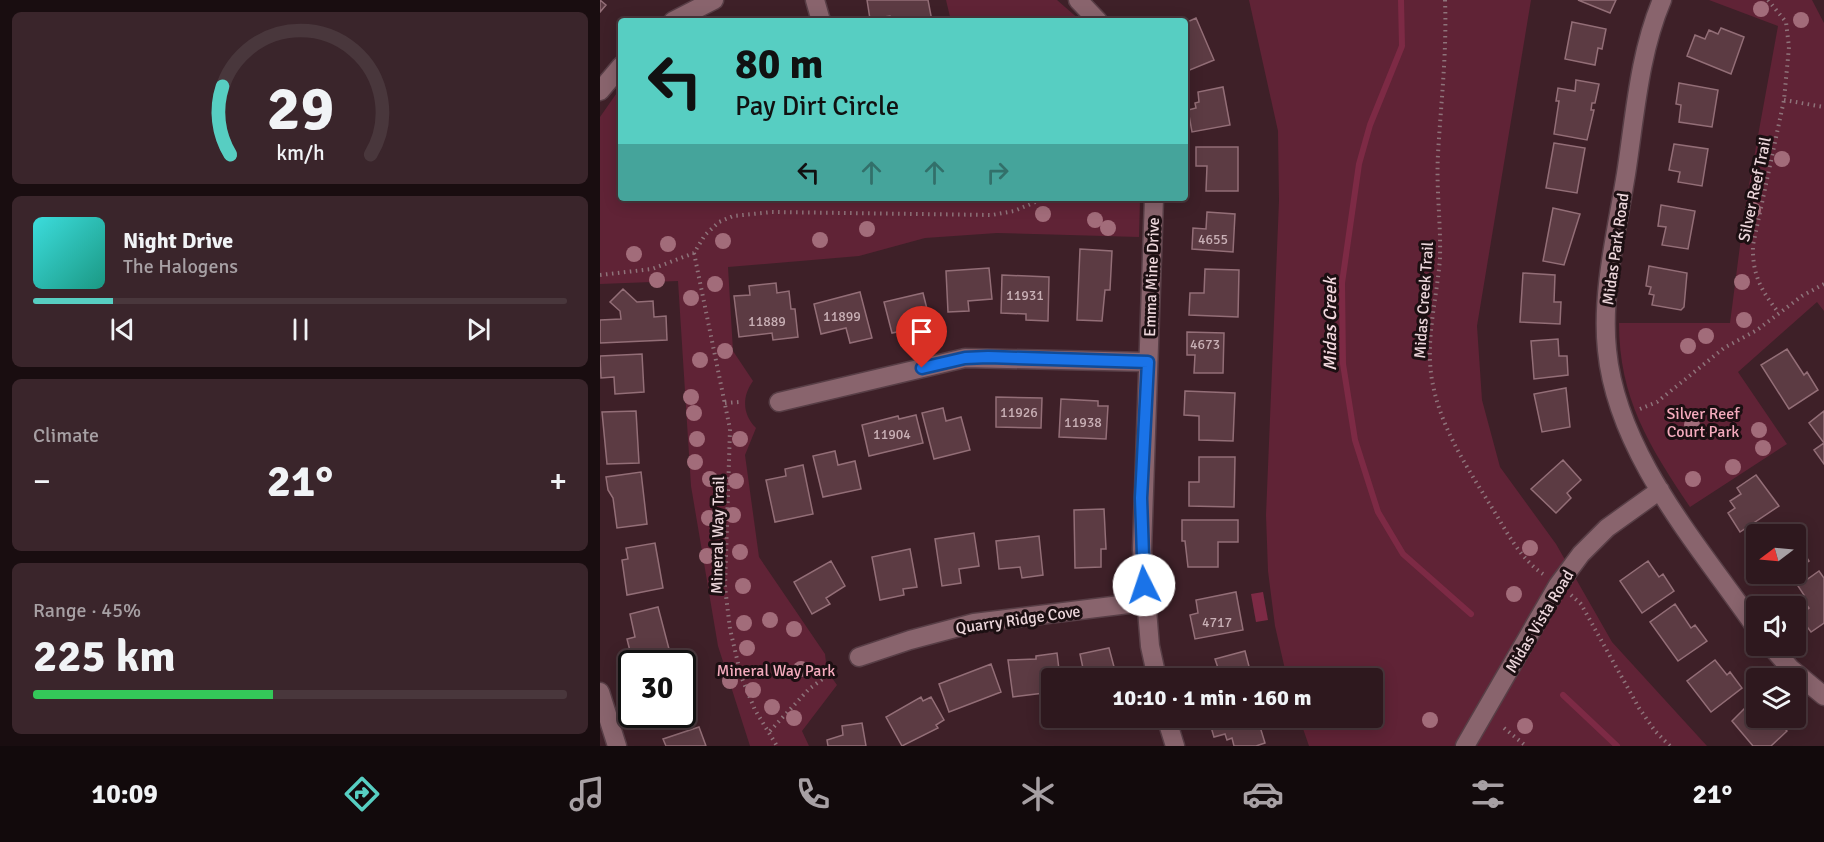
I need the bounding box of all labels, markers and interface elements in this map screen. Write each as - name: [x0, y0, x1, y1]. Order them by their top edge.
- text: 80 m: [735, 39, 824, 90]
- icon: left: [636, 42, 714, 120]
- text: 29: [266, 70, 334, 147]
- text: Pay Dirt Circle: [735, 90, 899, 123]
- street label: Silver Reef Trail: [1734, 135, 1776, 243]
- text: km/h: [276, 140, 324, 166]
- icon: left: [792, 156, 825, 189]
- icon: ahead: [855, 156, 888, 189]
- icon: ahead: [918, 156, 951, 189]
- icon: right: [981, 156, 1014, 189]
- street label: Midas Park Road: [1598, 192, 1634, 306]
- street label: Emma Mine Drive: [1140, 217, 1164, 337]
- text: Night Drive: [123, 227, 233, 254]
- house number: 4655: [1198, 231, 1228, 248]
- street label: Midas Creek Trail: [1410, 241, 1438, 359]
- text: The Halogens: [123, 254, 238, 279]
- water label: Midas Creek: [1319, 275, 1341, 371]
- house number: 11931: [1006, 287, 1044, 304]
- pin: [896, 306, 947, 368]
- house number: 11899: [823, 308, 861, 325]
- icon: previous: [106, 313, 139, 346]
- icon: pause: [284, 313, 317, 346]
- icon: next: [462, 313, 495, 346]
- house number: 11889: [748, 313, 786, 330]
- icon: arrive: [905, 315, 938, 348]
- house number: 4673: [1190, 336, 1220, 353]
- house number: 11926: [1000, 404, 1038, 421]
- park label: Silver Reef Court Park: [1666, 404, 1740, 442]
- house number: 11938: [1064, 414, 1102, 431]
- text: Climate: [33, 423, 99, 448]
- house number: 11904: [873, 426, 911, 443]
- text: 21°: [267, 454, 333, 509]
- text: −: [33, 461, 51, 502]
- text: +: [549, 461, 567, 502]
- street label: Mineral Way Trail: [707, 476, 729, 594]
- north arrow: [1746, 524, 1806, 584]
- map controls: [1746, 524, 1806, 728]
- position arrow: [1112, 553, 1176, 617]
- street label: Midas Vista Road: [1501, 566, 1578, 677]
- button: sound: [1746, 596, 1806, 656]
- text: Range · 45%: [33, 598, 141, 623]
- street label: Quarry Ridge Cove: [955, 601, 1082, 639]
- house number: 4717: [1202, 614, 1232, 631]
- text: 225 km: [33, 629, 176, 684]
- speed limit sign: 30: [618, 650, 696, 728]
- park label: Mineral Way Park: [717, 661, 835, 681]
- button: layers: [1746, 668, 1806, 728]
- text: 10:10 · 1 min · 160 m: [1112, 684, 1312, 711]
- icon: directions: [341, 773, 383, 815]
- icon: music: [566, 773, 608, 815]
- icon: phone: [792, 773, 834, 815]
- icon: climate: [1017, 773, 1059, 815]
- icon: car: [1242, 773, 1284, 815]
- icon: filters: [1467, 773, 1509, 815]
- text: 10:09: [92, 778, 158, 811]
- text: 21°: [1692, 778, 1732, 811]

